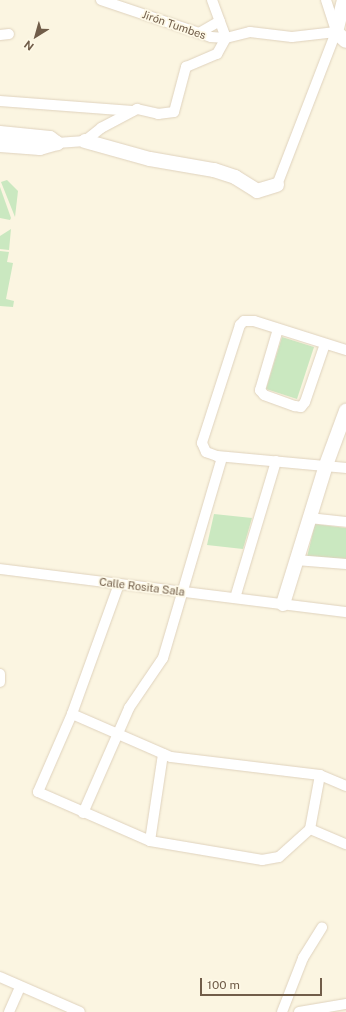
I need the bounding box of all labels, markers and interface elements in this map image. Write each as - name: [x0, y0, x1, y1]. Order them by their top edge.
- street label: Jirón Tumbes: [140, 8, 208, 42]
- north arrow: [16, 16, 56, 56]
- text: N: [22, 38, 36, 53]
- street label: Calle Rosita Sala: [98, 575, 186, 599]
- scale bar: [202, 970, 324, 996]
- text: 100 m: [207, 978, 240, 992]

